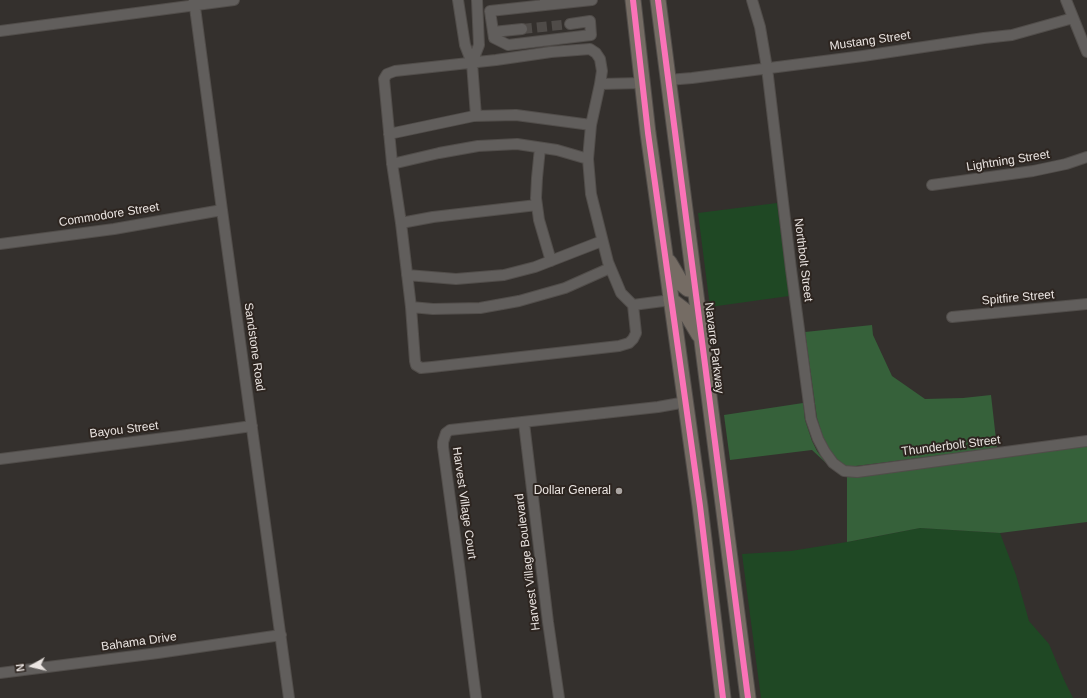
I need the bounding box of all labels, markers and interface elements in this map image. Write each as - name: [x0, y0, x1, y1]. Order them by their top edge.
- street label: Mustang Street: [829, 28, 911, 54]
- street label: Lightning Street: [965, 147, 1051, 175]
- street label: Commodore Street: [58, 200, 160, 230]
- street label: Northbolt Street: [791, 217, 815, 303]
- street label: Spitfire Street: [981, 288, 1055, 308]
- street label: Navarre Parkway: [701, 301, 727, 395]
- street label: Sandstone Road: [241, 302, 267, 392]
- street label: Bayou Street: [89, 419, 159, 441]
- street label: Thunderbolt Street: [901, 433, 1001, 459]
- street label: Harvest Village Court: [449, 446, 479, 560]
- place label: Dollar General: [534, 484, 611, 498]
- marker: Dollar General: [614, 486, 624, 496]
- street label: Harvest Village Boulevard: [512, 493, 544, 631]
- street label: Bahama Drive: [100, 630, 178, 654]
- north arrow: [12, 646, 52, 686]
- text: N: [14, 663, 27, 672]

